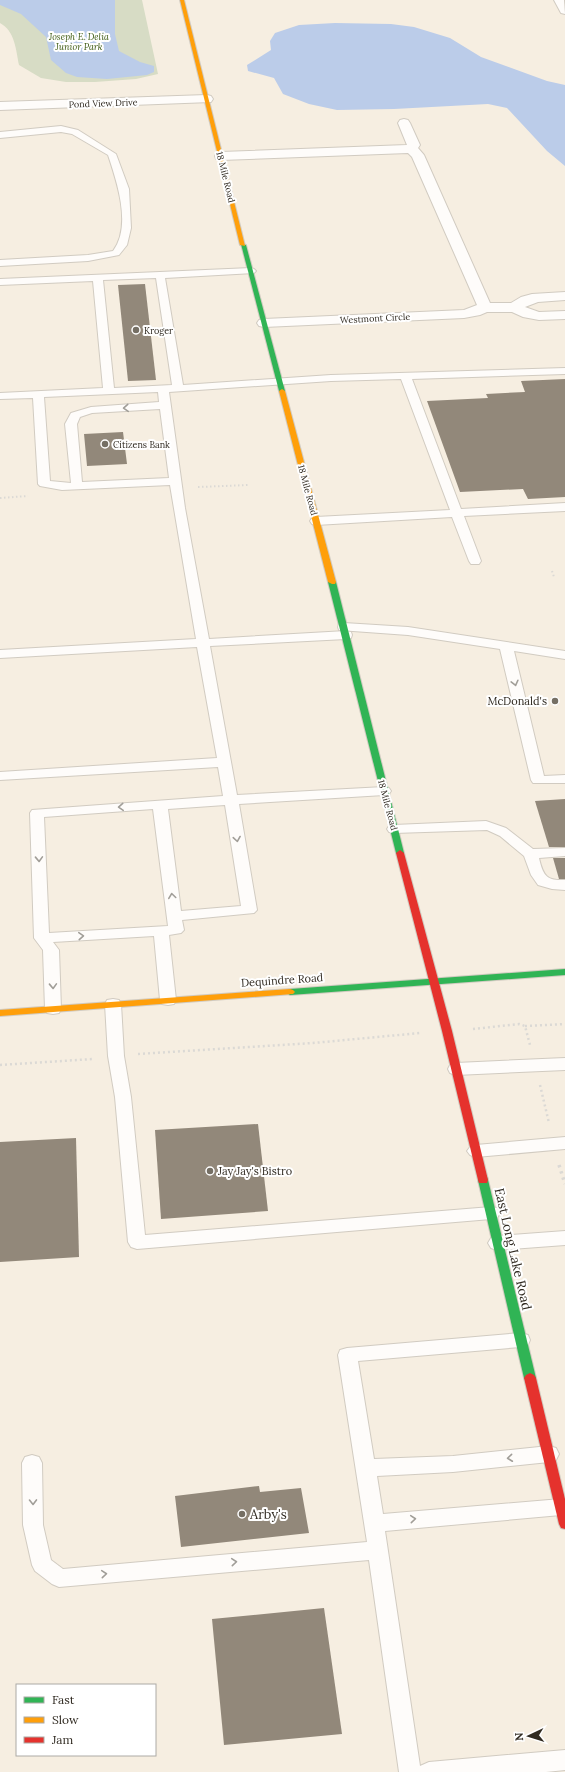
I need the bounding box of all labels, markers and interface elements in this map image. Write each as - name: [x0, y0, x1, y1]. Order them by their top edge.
- park label: Joseph E. Delia Junior Park: [48, 31, 109, 52]
- street label: Pond View Drive: [68, 96, 138, 110]
- street label: 18 Mile Road: [214, 150, 238, 204]
- street label: Westmont Circle: [340, 311, 411, 325]
- marker: Kroger: [131, 325, 141, 335]
- place label: Kroger: [144, 325, 173, 336]
- one-way arrow: [123, 403, 129, 412]
- marker: Citizens Bank: [100, 439, 110, 449]
- place label: Citizens Bank: [113, 439, 170, 450]
- street label: 18 Mile Road: [296, 463, 320, 517]
- one-way arrow: [510, 680, 518, 686]
- place label: McDonald's: [487, 694, 547, 708]
- marker: McDonald's: [550, 696, 560, 706]
- street label: 18 Mile Road: [376, 778, 400, 832]
- one-way arrow: [118, 803, 124, 812]
- one-way arrow: [232, 836, 241, 842]
- one-way arrow: [35, 856, 43, 862]
- one-way arrow: [168, 893, 177, 899]
- one-way arrow: [78, 931, 84, 940]
- street label: Dequindre Road: [240, 970, 324, 990]
- one-way arrow: [49, 983, 57, 989]
- place label: Jay Jay's Bistro: [217, 1164, 292, 1178]
- marker: Jay Jay's Bistro: [205, 1166, 215, 1176]
- street label: East Long Lake Road: [491, 1186, 535, 1312]
- one-way arrow: [507, 1453, 513, 1462]
- one-way arrow: [29, 1499, 37, 1505]
- place label: Arby's: [249, 1506, 287, 1523]
- marker: Arby's: [237, 1509, 247, 1519]
- one-way arrow: [410, 1515, 416, 1524]
- one-way arrow: [231, 1558, 237, 1567]
- one-way arrow: [101, 1570, 107, 1579]
- legend: [16, 1684, 156, 1756]
- text: Fast: [52, 1692, 75, 1707]
- text: Slow: [52, 1712, 79, 1727]
- north arrow: [509, 1716, 549, 1756]
- text: N: [512, 1731, 526, 1741]
- text: Jam: [51, 1732, 73, 1747]

